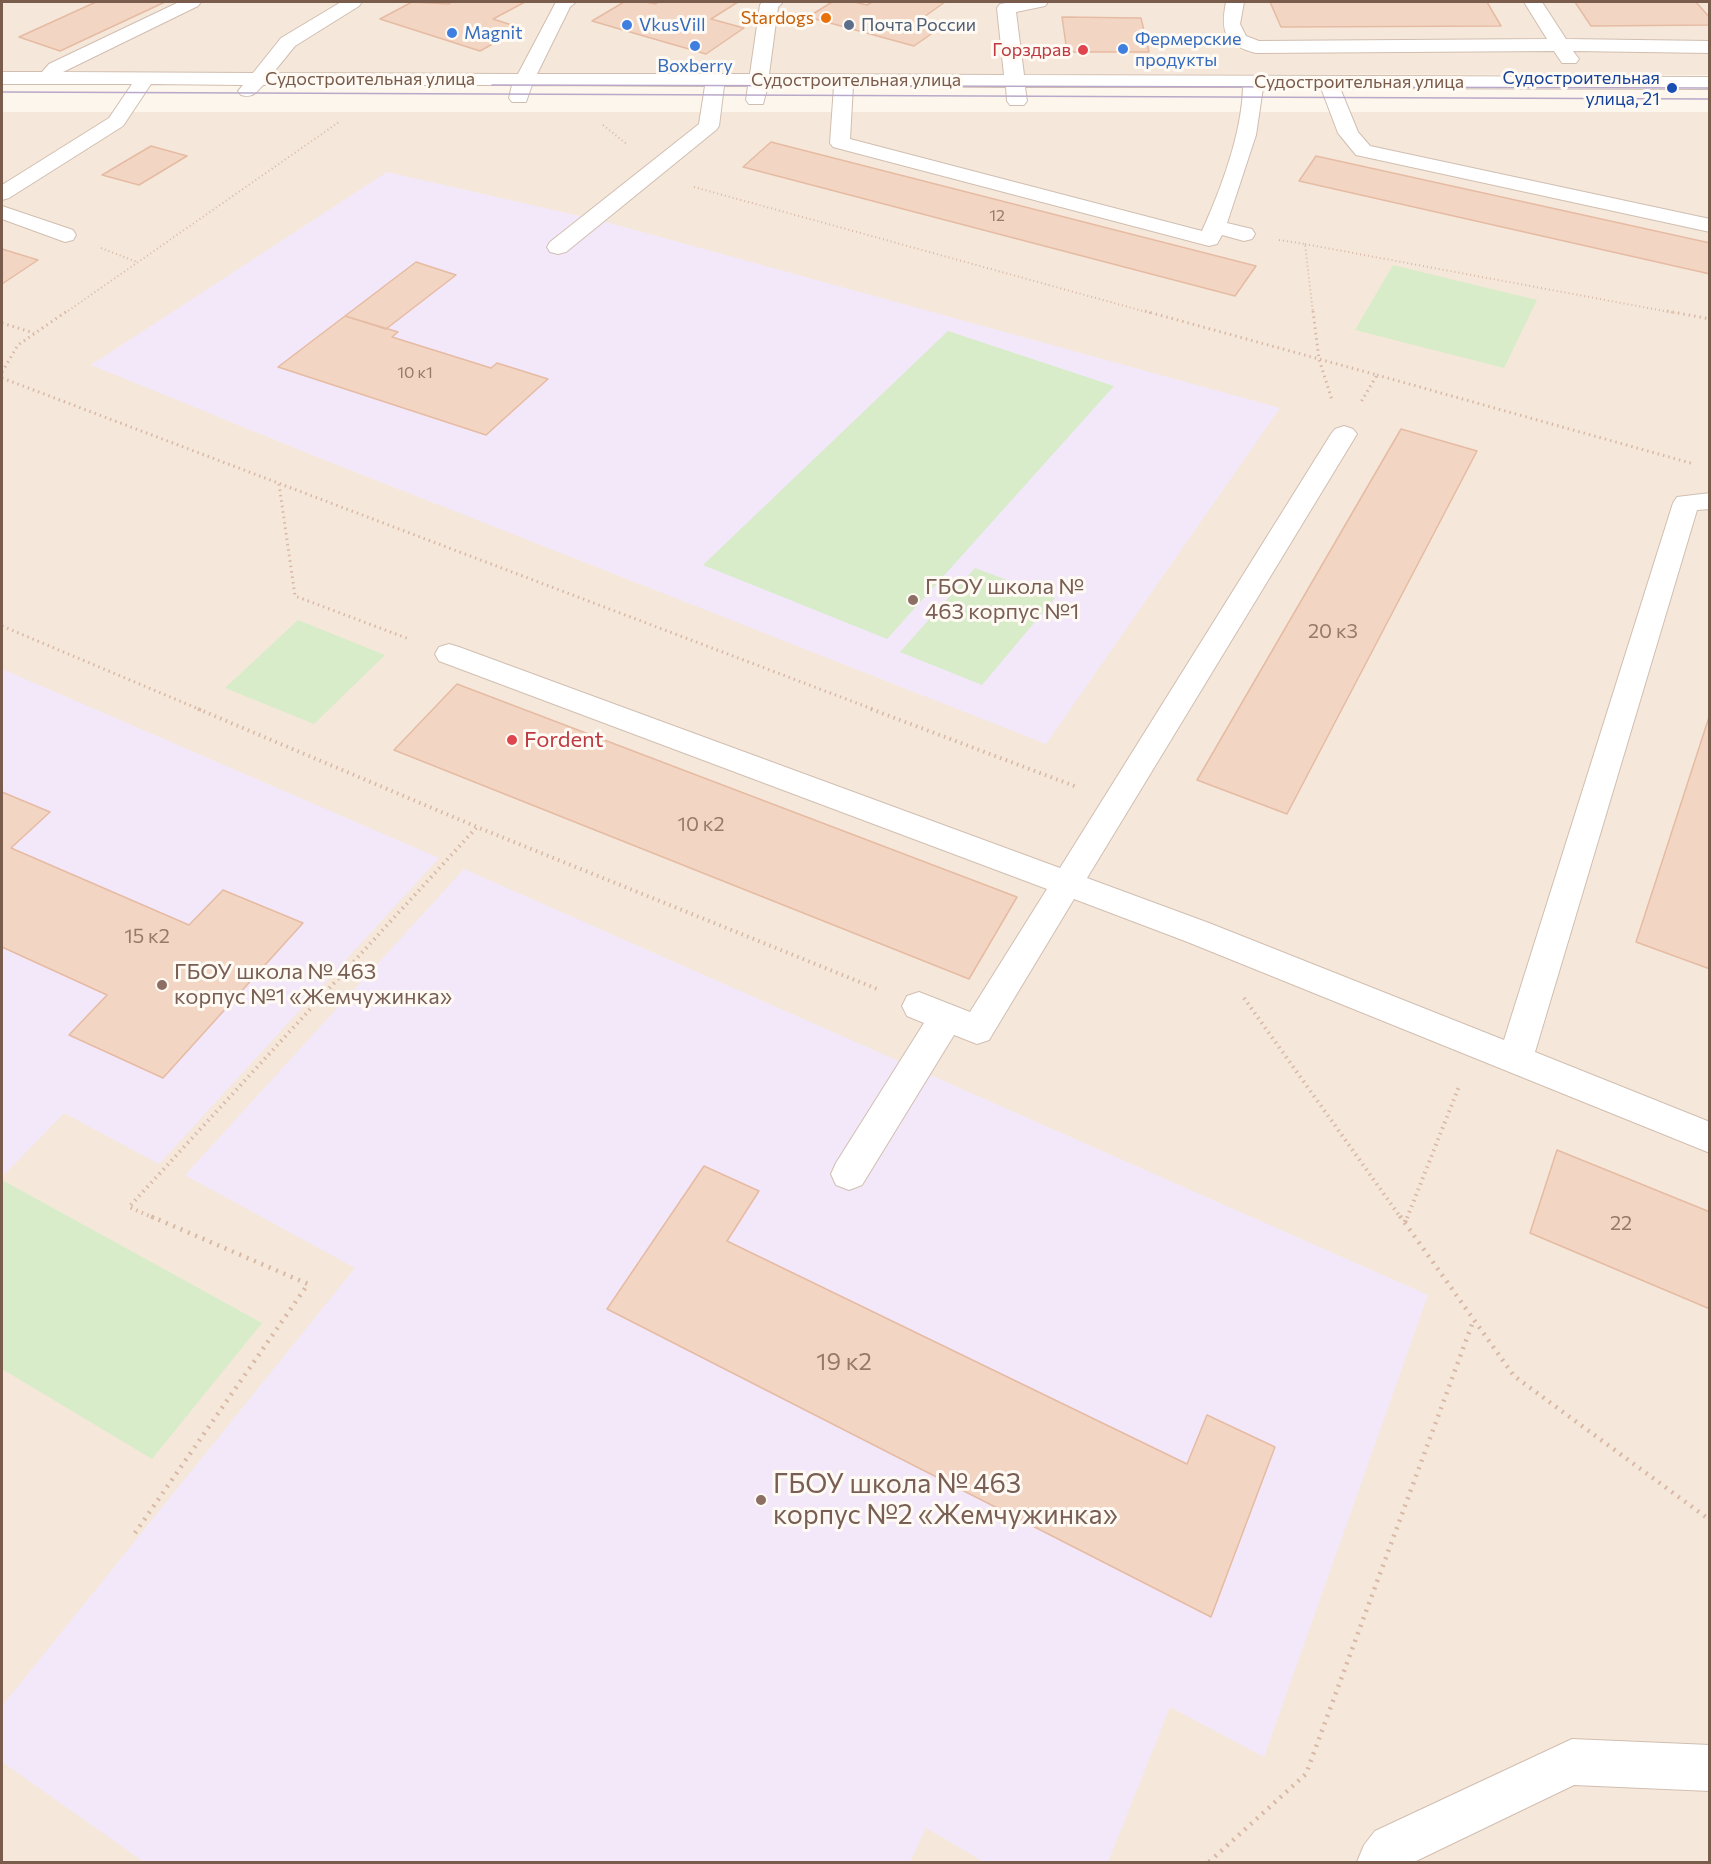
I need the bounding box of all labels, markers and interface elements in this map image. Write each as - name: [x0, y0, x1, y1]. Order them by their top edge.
- place label: Stardogs: [741, 7, 814, 29]
- marker: Stardogs: [819, 11, 833, 25]
- place label: VkusVill: [639, 14, 705, 36]
- place label: Почта России: [861, 14, 976, 36]
- marker: VkusVill: [620, 18, 634, 32]
- marker: Почта России: [842, 18, 856, 32]
- place label: Magnit: [464, 22, 523, 44]
- marker: Magnit: [445, 26, 459, 40]
- place label: Фермерские продукты: [1135, 28, 1242, 70]
- marker: Boxberry: [688, 39, 702, 53]
- place label: Горздрав: [992, 39, 1071, 61]
- marker: Фермерские продукты: [1116, 42, 1130, 56]
- marker: Горздрав: [1076, 43, 1090, 57]
- place label: Boxberry: [657, 55, 733, 77]
- place label: Судостроительная улица, 21: [1503, 67, 1660, 110]
- street label: Судостроительная улица: [265, 68, 475, 90]
- street label: Судостроительная улица: [751, 69, 961, 91]
- street label: Судостроительная улица: [1254, 71, 1464, 93]
- marker: Судостроительная улица, 21: [1665, 81, 1679, 95]
- house number: 12: [989, 206, 1005, 226]
- house number: 10 к1: [397, 363, 433, 383]
- place label: ГБОУ школа № 463 корпус №1: [925, 574, 1084, 626]
- marker: ГБОУ школа № 463 корпус №1: [906, 593, 920, 607]
- house number: 20 к3: [1308, 619, 1358, 643]
- place label: Fordent: [524, 727, 604, 753]
- marker: Fordent: [505, 733, 519, 747]
- house number: 10 к2: [677, 812, 725, 836]
- house number: 15 к2: [124, 924, 170, 948]
- place label: ГБОУ школа № 463 корпус №1 «Жемчужинка»: [174, 959, 452, 1010]
- marker: ГБОУ школа № 463 корпус №1 «Жемчужинка»: [155, 978, 169, 992]
- house number: 22: [1610, 1211, 1632, 1235]
- house number: 19 к2: [816, 1348, 872, 1376]
- place label: ГБОУ школа № 463 корпус №2 «Жемчужинка»: [773, 1468, 1118, 1531]
- marker: ГБОУ школа № 463 корпус №2 «Жемчужинка»: [754, 1493, 768, 1507]

